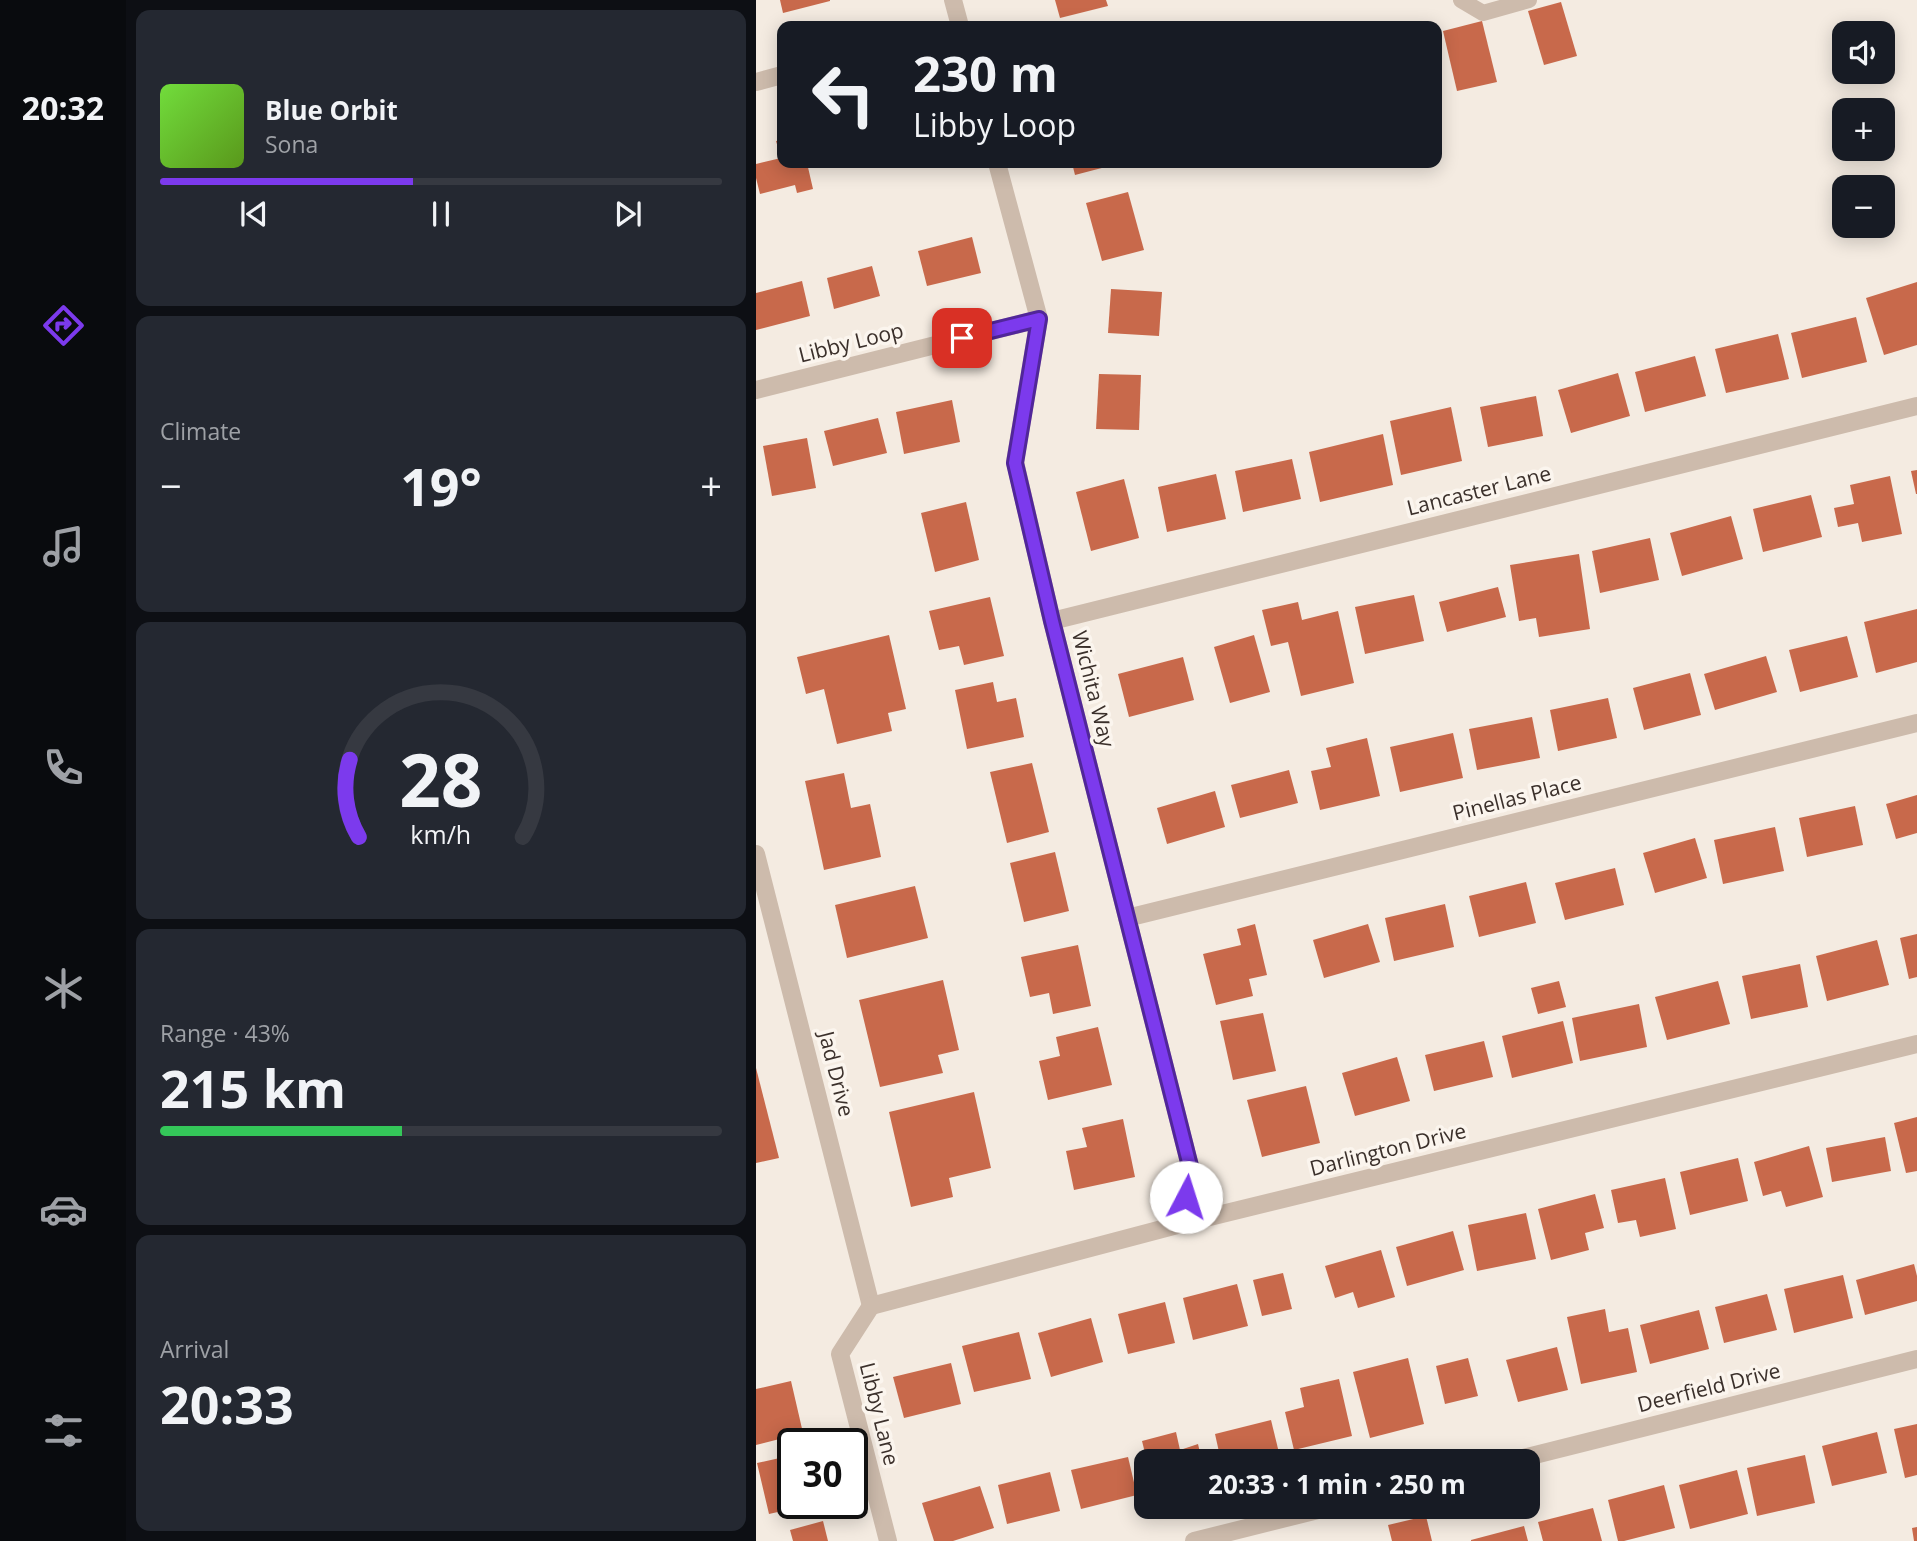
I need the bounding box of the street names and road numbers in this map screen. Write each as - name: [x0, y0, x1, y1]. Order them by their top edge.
- street label: Libby Loop: [795, 316, 906, 369]
- street label: Lancaster Lane: [1404, 459, 1554, 522]
- street label: Wichita Way: [1066, 628, 1122, 750]
- street label: Pinellas Place: [1449, 768, 1584, 827]
- street label: Jad Drive: [812, 1026, 861, 1119]
- street label: Darlington Drive: [1307, 1116, 1469, 1182]
- street label: Deerfield Drive: [1634, 1356, 1783, 1418]
- street label: Libby Lane: [854, 1359, 906, 1468]

